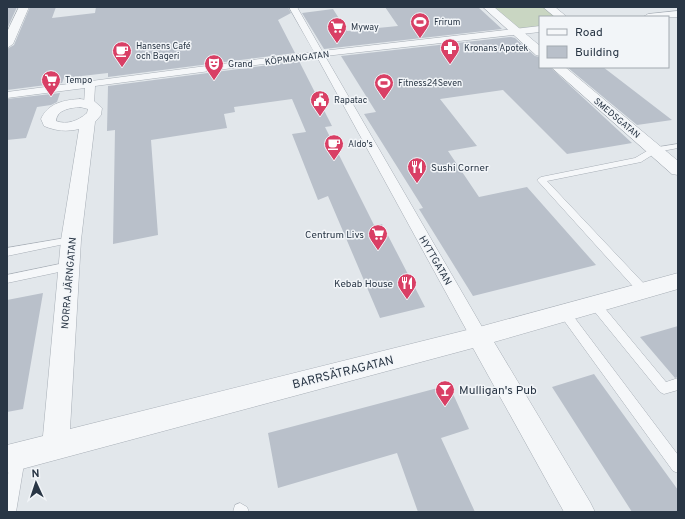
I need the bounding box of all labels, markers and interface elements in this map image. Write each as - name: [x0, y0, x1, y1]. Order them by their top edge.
- sports icon: Frirum: [409, 11, 431, 39]
- supermarket icon: Myway: [326, 16, 348, 44]
- legend: [539, 16, 669, 68]
- place label: Frirum: [434, 17, 460, 28]
- place label: Myway: [351, 22, 379, 33]
- text: Road: [575, 25, 603, 41]
- pharmacy icon: Kronans Apotek: [439, 37, 461, 65]
- cafe icon: Hansens Café och Bageri: [111, 40, 133, 68]
- place label: Hansens Café och Bageri: [136, 41, 191, 62]
- place label: Kronans Apotek: [464, 43, 529, 54]
- text: Building: [575, 45, 619, 61]
- street label: KÖPMANGATAN: [264, 48, 330, 68]
- theatre icon: Grand: [203, 53, 225, 81]
- place label: Grand: [228, 59, 253, 70]
- supermarket icon: Tempo: [40, 69, 62, 97]
- sports icon: Fitness24Seven: [373, 72, 395, 100]
- place label: Tempo: [65, 75, 92, 86]
- place label: Fitness24Seven: [398, 78, 462, 89]
- public building icon: Rapatac: [309, 89, 331, 117]
- place label: Rapatac: [334, 95, 368, 106]
- street label: SMEDSGATAN: [591, 96, 642, 141]
- cafe icon: Aldo's: [323, 133, 345, 161]
- place label: Aldo's: [348, 139, 373, 150]
- restaurant icon: Sushi Corner: [406, 156, 428, 184]
- place label: Sushi Corner: [431, 162, 489, 175]
- supermarket icon: Centrum Livs: [367, 223, 389, 251]
- place label: Centrum Livs: [305, 229, 364, 242]
- street label: HYTTGATAN: [415, 234, 454, 288]
- street label: NORRA JÄRNGATAN: [59, 237, 80, 330]
- restaurant icon: Kebab House: [396, 272, 418, 300]
- place label: Kebab House: [334, 278, 393, 291]
- street label: BARRSÄTRAGATAN: [291, 353, 396, 393]
- bar icon: Mulligan's Pub: [434, 379, 456, 407]
- place label: Mulligan's Pub: [459, 383, 537, 399]
- north arrow: [16, 463, 56, 503]
- text: N: [31, 467, 40, 481]

